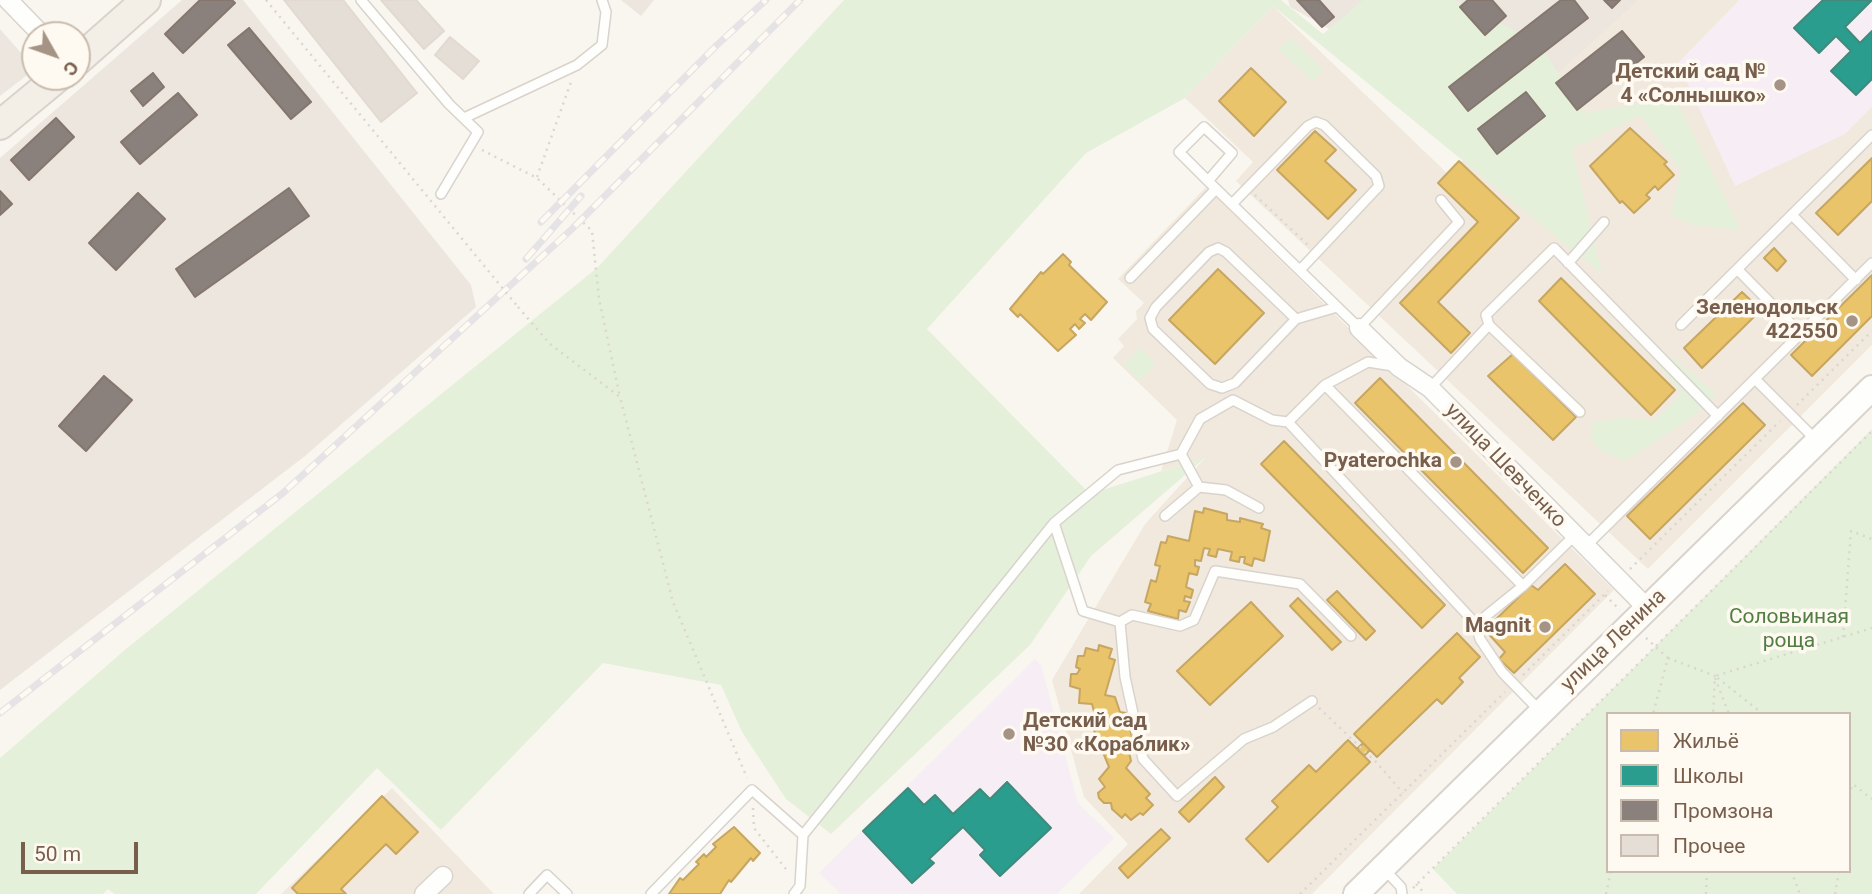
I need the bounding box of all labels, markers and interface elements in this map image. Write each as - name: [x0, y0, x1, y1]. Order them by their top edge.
- north arrow: [21, 21, 91, 91]
- text: С: [58, 56, 84, 81]
- place label: Детский сад № 4 «Солнышко»: [1615, 60, 1766, 110]
- marker: Детский сад № 4 «Солнышко»: [1772, 77, 1788, 93]
- place label: Зеленодольск 422550: [1696, 296, 1838, 346]
- marker: Зеленодольск 422550: [1844, 313, 1860, 329]
- street label: улица Шевченко: [1439, 398, 1571, 534]
- place label: Pyaterochka: [1324, 449, 1442, 475]
- marker: Pyaterochka: [1448, 454, 1464, 470]
- street label: улица Ленина: [1556, 584, 1672, 698]
- park label: Соловьиная роща: [1729, 605, 1849, 655]
- place label: Magnit: [1465, 614, 1531, 640]
- marker: Magnit: [1537, 619, 1553, 635]
- place label: Детский сад №30 «Кораблик»: [1023, 709, 1190, 759]
- legend: [1606, 712, 1851, 873]
- marker: Детский сад №30 «Кораблик»: [1001, 726, 1017, 742]
- text: Жильё: [1673, 729, 1739, 753]
- text: Школы: [1673, 764, 1744, 788]
- text: Промзона: [1673, 799, 1774, 823]
- scale bar: [24, 828, 142, 872]
- text: Прочее: [1673, 834, 1745, 858]
- text: 50 m: [34, 842, 81, 866]

